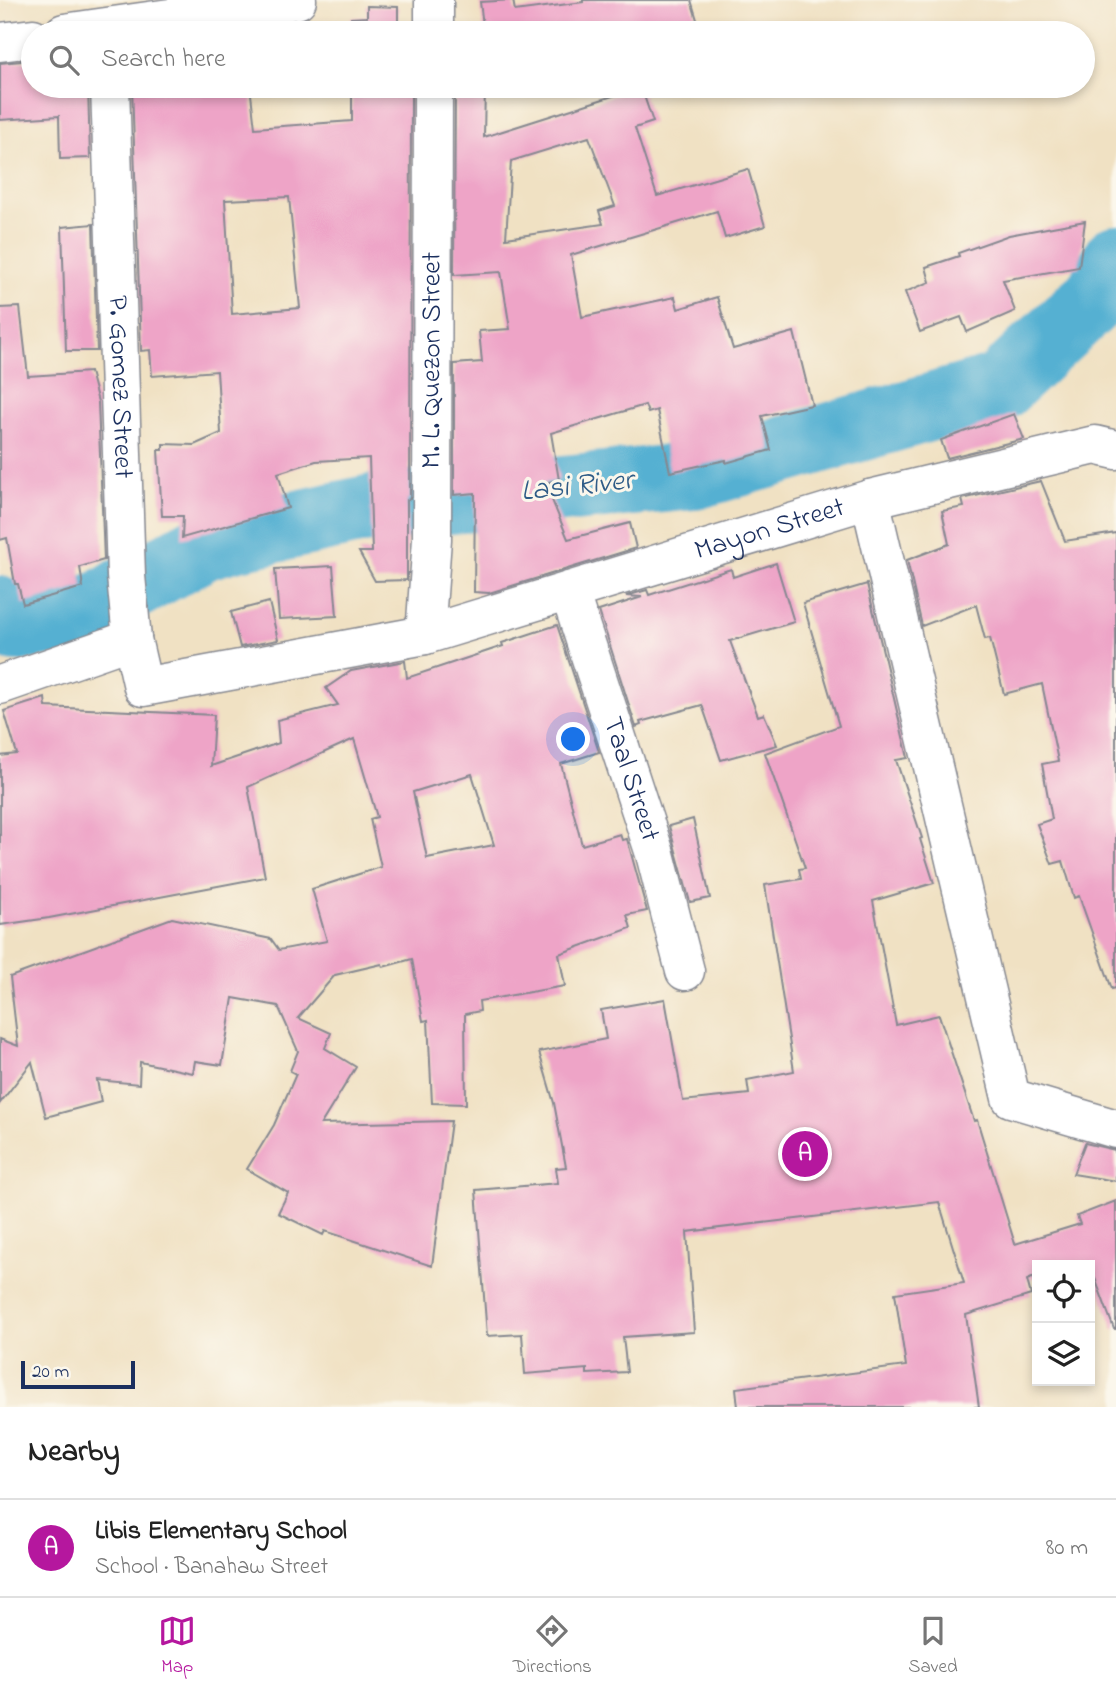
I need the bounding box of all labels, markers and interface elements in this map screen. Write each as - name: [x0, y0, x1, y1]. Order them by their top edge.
- search box: [21, 21, 1095, 98]
- icon: search: [45, 41, 83, 79]
- text: Search here: [101, 41, 226, 79]
- street label: M. L. Quezon Street: [412, 252, 453, 469]
- street label: P. Gomez Street: [96, 295, 143, 479]
- water label: Lasi River: [519, 459, 639, 515]
- street label: Mayon Street: [690, 487, 850, 572]
- street label: Taal Street: [591, 712, 670, 847]
- your location: [556, 722, 590, 756]
- pin: A: [782, 1128, 828, 1180]
- map controls: [1032, 1260, 1095, 1386]
- button: locate: [1032, 1260, 1095, 1323]
- button: layers: [1032, 1323, 1095, 1386]
- scale bar: [21, 1358, 135, 1390]
- text: 20 m: [32, 1359, 69, 1386]
- text: Nearby: [28, 1431, 120, 1475]
- text: Libis Elementary School: [95, 1513, 347, 1551]
- text: A: [44, 1532, 58, 1565]
- text: 80 m: [1046, 1532, 1088, 1565]
- text: School · Banahaw Street: [95, 1551, 328, 1584]
- tab: Map: [158, 1612, 196, 1681]
- tab: Directions: [513, 1612, 592, 1681]
- tab: Saved: [908, 1612, 958, 1681]

